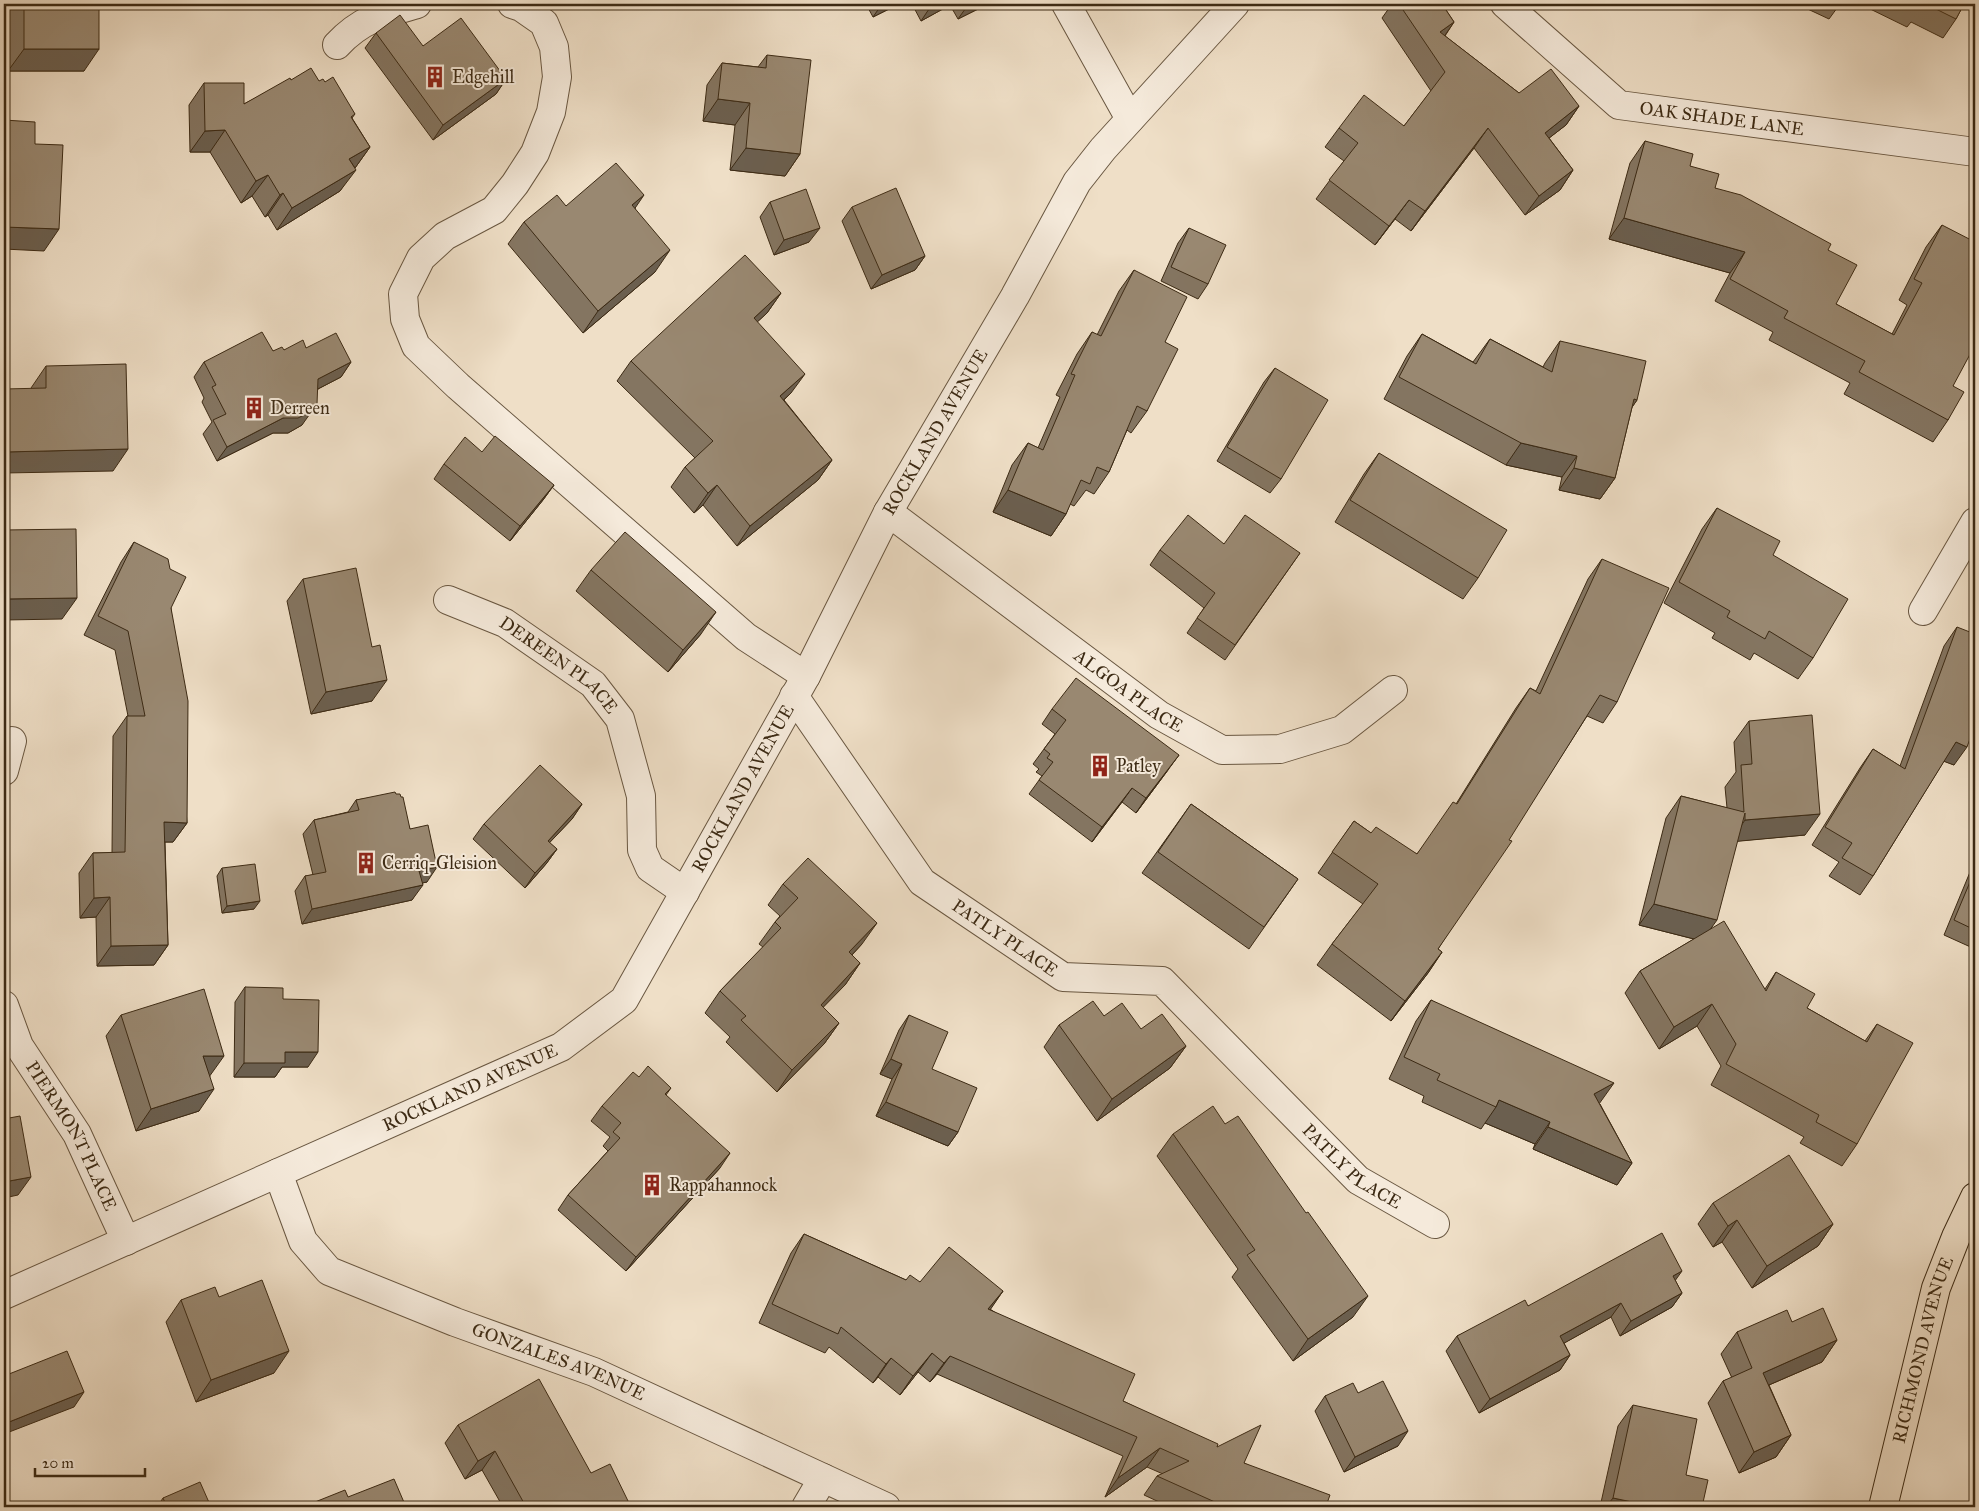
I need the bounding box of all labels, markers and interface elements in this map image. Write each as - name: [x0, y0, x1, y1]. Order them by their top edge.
- building icon: Edgehill: [422, 64, 448, 90]
- place label: Edgehill: [452, 66, 515, 89]
- street label: OAK SHADE LANE: [1638, 97, 1805, 140]
- street label: ROCKLAND AVENUE: [878, 345, 992, 519]
- building icon: Derreen: [241, 395, 267, 421]
- place label: Derreen: [270, 397, 330, 419]
- street label: DEREEN PLACE: [495, 612, 623, 718]
- street label: ALGOA PLACE: [1069, 644, 1187, 737]
- street label: ROCKLAND AVENUE: [687, 701, 799, 876]
- building icon: Patley: [1087, 753, 1113, 779]
- place label: Patley: [1116, 755, 1161, 777]
- building icon: Cerriq-Gleision: [353, 850, 379, 876]
- place label: Cerriq-Gleision: [382, 852, 497, 875]
- street label: PATLY PLACE: [948, 894, 1062, 982]
- street label: ROCKLAND AVENUE: [379, 1039, 561, 1136]
- street label: PIERMONT PLACE: [21, 1057, 122, 1214]
- street label: PATLY PLACE: [1298, 1119, 1405, 1214]
- building icon: Rappahannock: [639, 1172, 665, 1198]
- place label: Rappahannock: [669, 1174, 778, 1196]
- street label: RICHMOND AVENUE: [1888, 1254, 1958, 1445]
- street label: GONZALES AVENUE: [469, 1318, 649, 1405]
- scale bar: [35, 1446, 145, 1478]
- text: 20 m: [42, 1454, 74, 1472]

